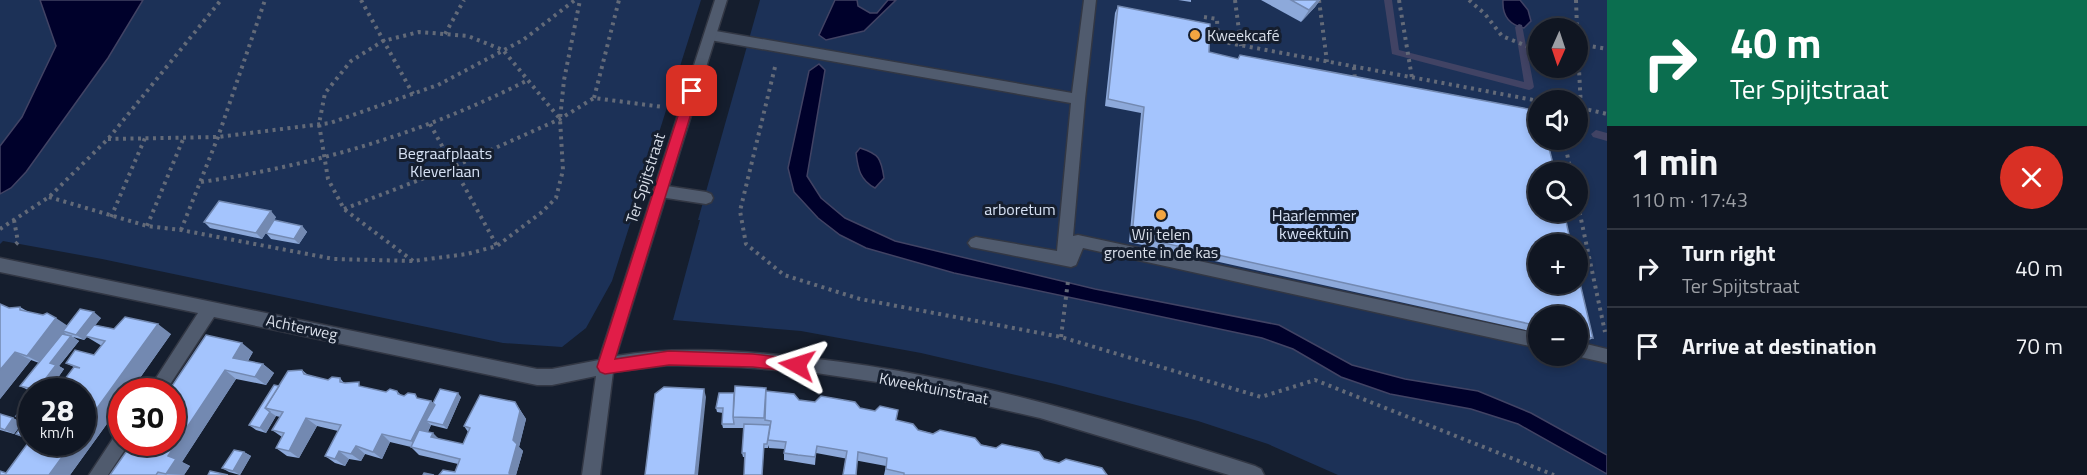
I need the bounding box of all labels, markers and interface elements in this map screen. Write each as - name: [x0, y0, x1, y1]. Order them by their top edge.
- text: 40 m: [1730, 10, 1822, 74]
- north arrow: [1528, 18, 1588, 78]
- map controls: [1528, 18, 1588, 366]
- place label: Kweekcafé: [1207, 23, 1280, 47]
- icon: right: [1631, 24, 1709, 102]
- marker: Kweekcafé: [1188, 28, 1202, 42]
- pin: [666, 65, 717, 116]
- text: Ter Spijtstraat: [1730, 68, 1889, 109]
- icon: arrive: [675, 74, 708, 107]
- button: sound: [1528, 90, 1588, 150]
- street label: Ter Spijtstraat: [619, 129, 671, 226]
- text: 1 min: [1631, 134, 1718, 189]
- park label: Begraafplaats Kleverlaan: [398, 141, 492, 183]
- button: close: [2000, 146, 2063, 209]
- button: search: [1528, 162, 1588, 222]
- text: 110 m · 17:43: [1631, 184, 1748, 215]
- park label: arboretum: [984, 197, 1056, 221]
- park label: Haarlemmer kweektuin: [1272, 203, 1357, 245]
- marker: Wij telen groente in de kas: [1154, 208, 1168, 222]
- place label: Wij telen groente in de kas: [1104, 222, 1218, 264]
- button: +: [1528, 234, 1588, 294]
- text: Turn right: [1682, 236, 1776, 270]
- text: 40 m: [2015, 251, 2063, 285]
- icon: right: [1631, 252, 1664, 285]
- text: Ter Spijtstraat: [1682, 270, 1800, 301]
- button: −: [1528, 306, 1588, 366]
- street label: Achterweg: [264, 308, 340, 346]
- text: Arrive at destination: [1682, 329, 1877, 363]
- text: 70 m: [2015, 329, 2063, 363]
- icon: arrive: [1631, 330, 1664, 363]
- position arrow: [765, 333, 829, 397]
- street label: Kweektuinstraat: [877, 366, 991, 410]
- speed limit sign: 30: [108, 378, 186, 456]
- text: 28: [40, 387, 74, 433]
- text: km/h: [40, 421, 74, 444]

